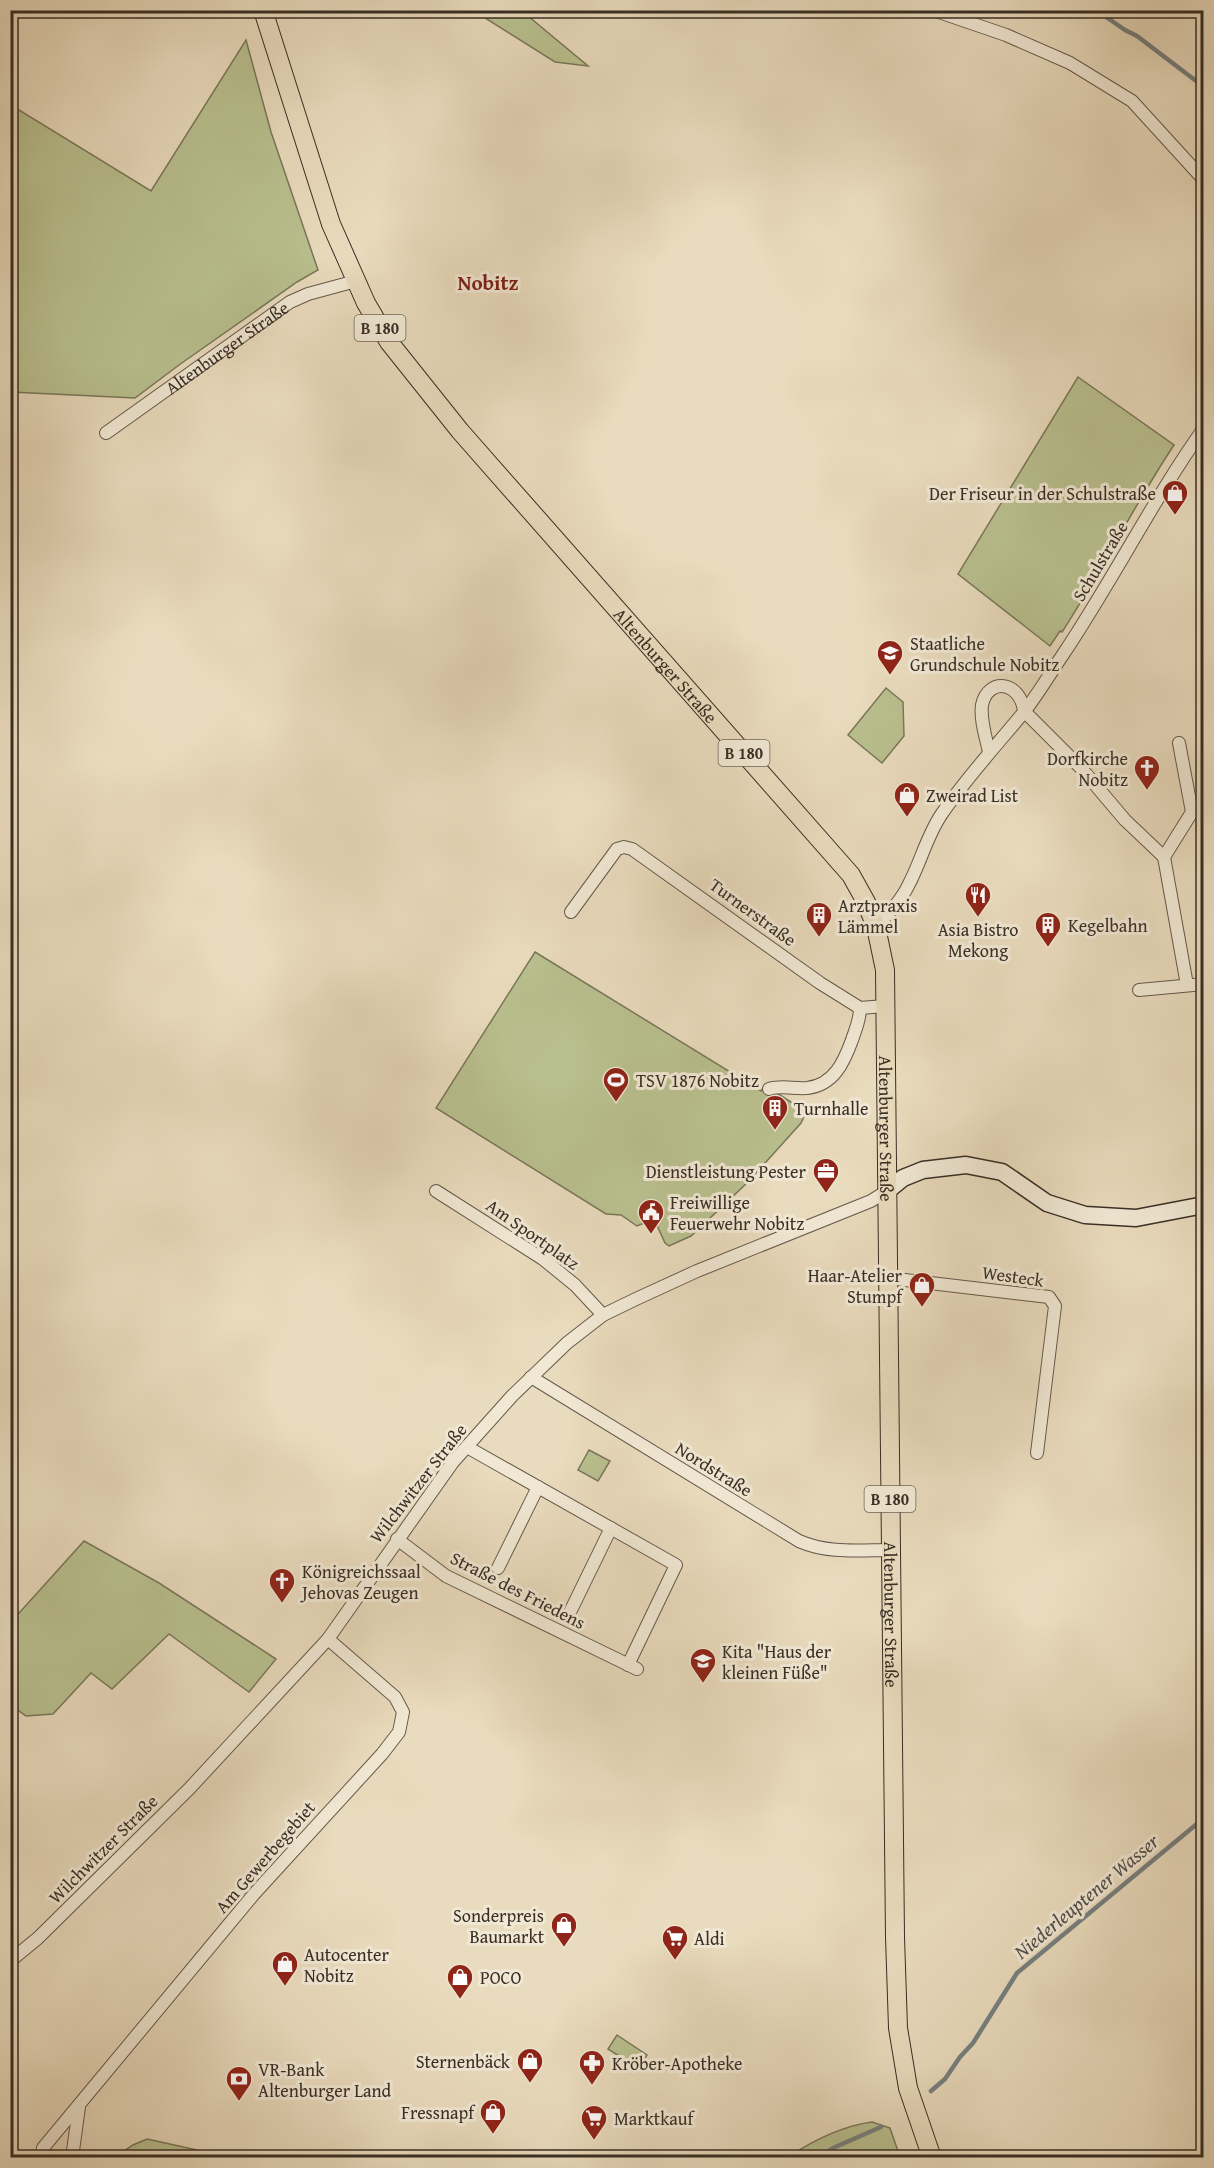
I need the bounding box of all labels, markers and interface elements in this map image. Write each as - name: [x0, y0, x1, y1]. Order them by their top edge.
- district label: Nobitz: [457, 267, 519, 298]
- street label: Altenburger Straße: [159, 294, 294, 401]
- road number: B 180: [354, 315, 406, 341]
- shop icon: Der Friseur in der Schulstraße: [1160, 478, 1190, 516]
- place label: Der Friseur in der Schulstraße: [929, 480, 1156, 507]
- street label: Schulstraße: [1065, 516, 1135, 606]
- street label: Altenburger Straße: [608, 601, 725, 729]
- place label: Staatliche Grundschule Nobitz: [910, 630, 1059, 678]
- school or university icon: Staatliche Grundschule Nobitz: [875, 638, 905, 676]
- road number: B 180: [718, 740, 770, 766]
- place label: Dorfkirche Nobitz: [1047, 745, 1128, 793]
- church icon: Dorfkirche Nobitz: [1132, 753, 1162, 791]
- shop icon: Zweirad List: [892, 780, 922, 818]
- place label: Zweirad List: [926, 782, 1019, 809]
- street label: Turnerstraße: [704, 871, 802, 953]
- restaurant icon: Asia Bistro Mekong: [963, 880, 993, 918]
- place label: Arztpraxis Lämmel: [838, 892, 917, 940]
- building icon: Arztpraxis Lämmel: [804, 900, 834, 938]
- building icon: Kegelbahn: [1033, 910, 1063, 948]
- place label: Kegelbahn: [1068, 912, 1148, 939]
- place label: Asia Bistro Mekong: [938, 916, 1018, 964]
- street label: Altenburger Straße: [872, 1055, 901, 1202]
- sports icon: TSV 1876 Nobitz: [601, 1065, 631, 1103]
- place label: TSV 1876 Nobitz: [636, 1067, 759, 1094]
- building icon: Turnhalle: [760, 1093, 790, 1131]
- place label: Turnhalle: [794, 1095, 869, 1122]
- office icon: Dienstleistung Pester: [811, 1156, 841, 1194]
- place label: Dienstleistung Pester: [646, 1158, 807, 1185]
- place label: Freiwillige Feuerwehr Nobitz: [670, 1189, 804, 1237]
- street label: Am Sportplatz: [481, 1192, 585, 1276]
- public building icon: Freiwillige Feuerwehr Nobitz: [636, 1197, 666, 1235]
- street label: Westeck: [981, 1258, 1046, 1294]
- place label: Haar-Atelier Stumpf: [808, 1262, 904, 1310]
- shop icon: Haar-Atelier Stumpf: [907, 1270, 937, 1308]
- street label: Wilchwitzer Straße: [363, 1418, 473, 1548]
- street label: Nordstraße: [670, 1435, 758, 1503]
- road number: B 180: [864, 1486, 916, 1512]
- street label: Altenburger Straße: [877, 1541, 906, 1688]
- street label: Straße des Friedens: [446, 1544, 590, 1636]
- place label: Königreichssaal Jehovas Zeugen: [300, 1558, 421, 1606]
- church icon: Königreichssaal Jehovas Zeugen: [267, 1566, 297, 1604]
- place label: Kita "Haus der kleinen Füße": [722, 1638, 832, 1686]
- school or university icon: Kita "Haus der kleinen Füße": [688, 1646, 718, 1684]
- street label: Wilchwitzer Straße: [42, 1788, 164, 1910]
- street label: Am Gewerbegebiet: [208, 1794, 322, 1919]
- water label: Niederleuptener Wasser: [1006, 1826, 1165, 1966]
- place label: Sonderpreis Baumarkt: [453, 1902, 545, 1950]
- shop icon: Sonderpreis Baumarkt: [549, 1910, 579, 1948]
- supermarket icon: Aldi: [660, 1923, 690, 1961]
- place label: Aldi: [694, 1925, 725, 1952]
- place label: Autocenter Nobitz: [304, 1941, 390, 1989]
- shop icon: Autocenter Nobitz: [270, 1949, 300, 1987]
- shop icon: POCO: [445, 1962, 475, 2000]
- place label: POCO: [480, 1964, 521, 1991]
- shop icon: Sternenbäck: [515, 2046, 545, 2084]
- place label: Sternenbäck: [416, 2048, 511, 2075]
- pharmacy icon: Kröber-Apotheke: [577, 2048, 607, 2086]
- place label: Kröber-Apotheke: [612, 2050, 743, 2077]
- place label: VR-Bank Altenburger Land: [258, 2056, 392, 2104]
- bank icon: VR-Bank Altenburger Land: [224, 2064, 254, 2102]
- shop icon: Fressnapf: [478, 2097, 508, 2135]
- place label: Fressnapf: [401, 2099, 476, 2126]
- supermarket icon: Marktkauf: [579, 2103, 609, 2141]
- place label: Marktkauf: [614, 2105, 696, 2132]

